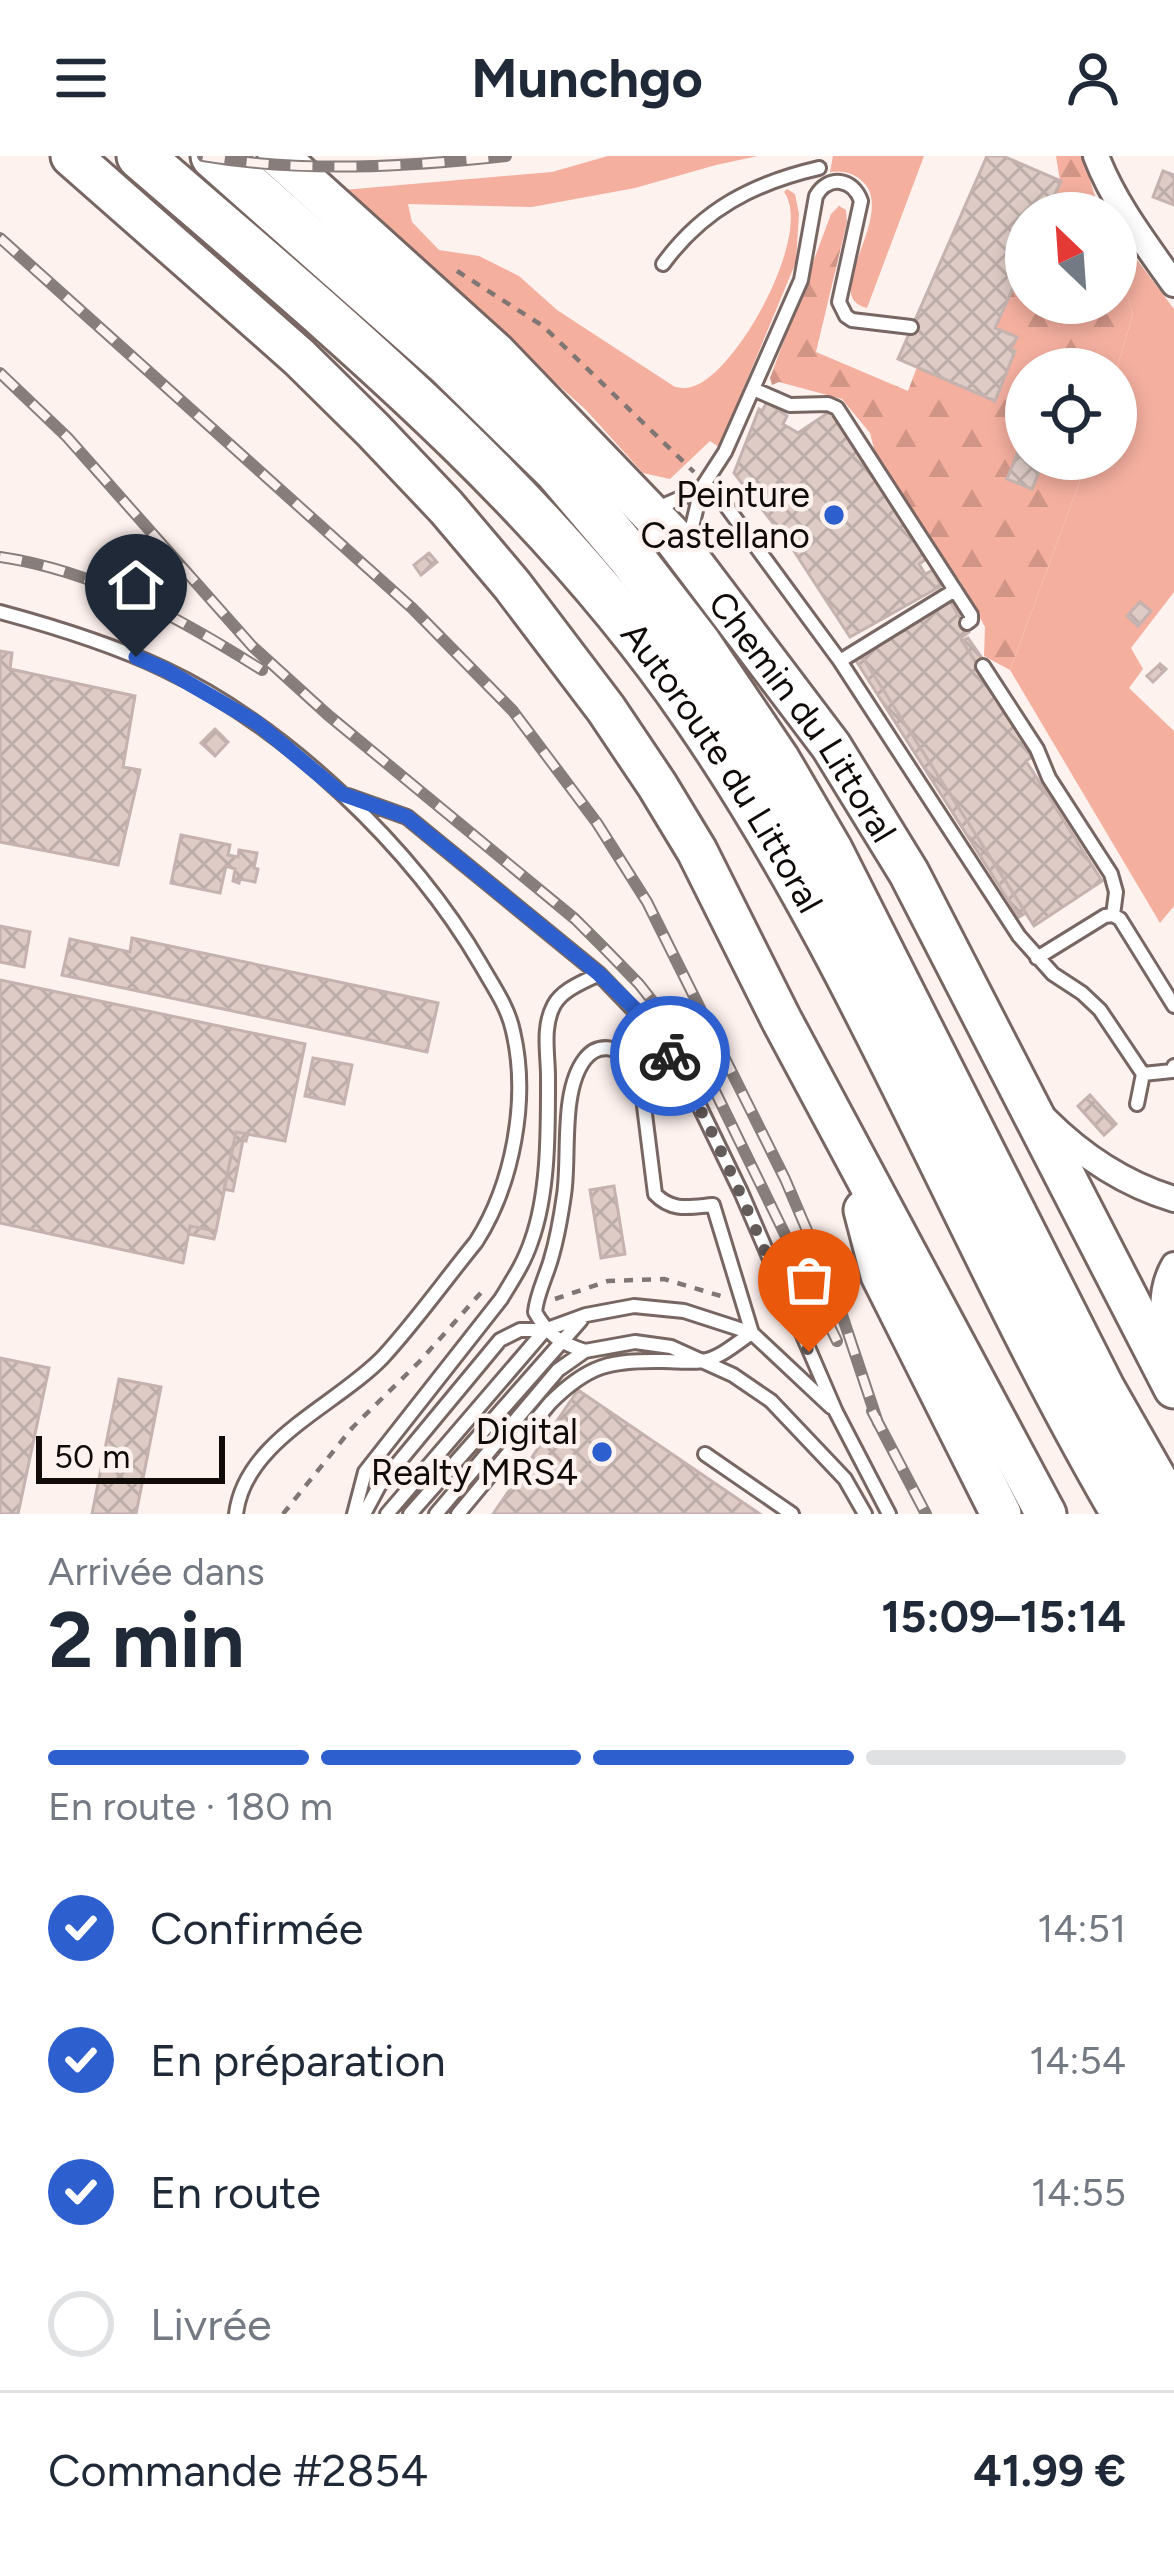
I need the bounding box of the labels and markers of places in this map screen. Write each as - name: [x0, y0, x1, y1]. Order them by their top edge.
- place label: Peinture Castellano: [641, 473, 810, 557]
- marker: Peinture Castellano: [821, 502, 847, 528]
- pin: [85, 534, 187, 657]
- pin: [758, 1229, 860, 1352]
- place label: Digital Realty MRS4: [371, 1410, 578, 1494]
- marker: Digital Realty MRS4: [589, 1439, 615, 1465]

